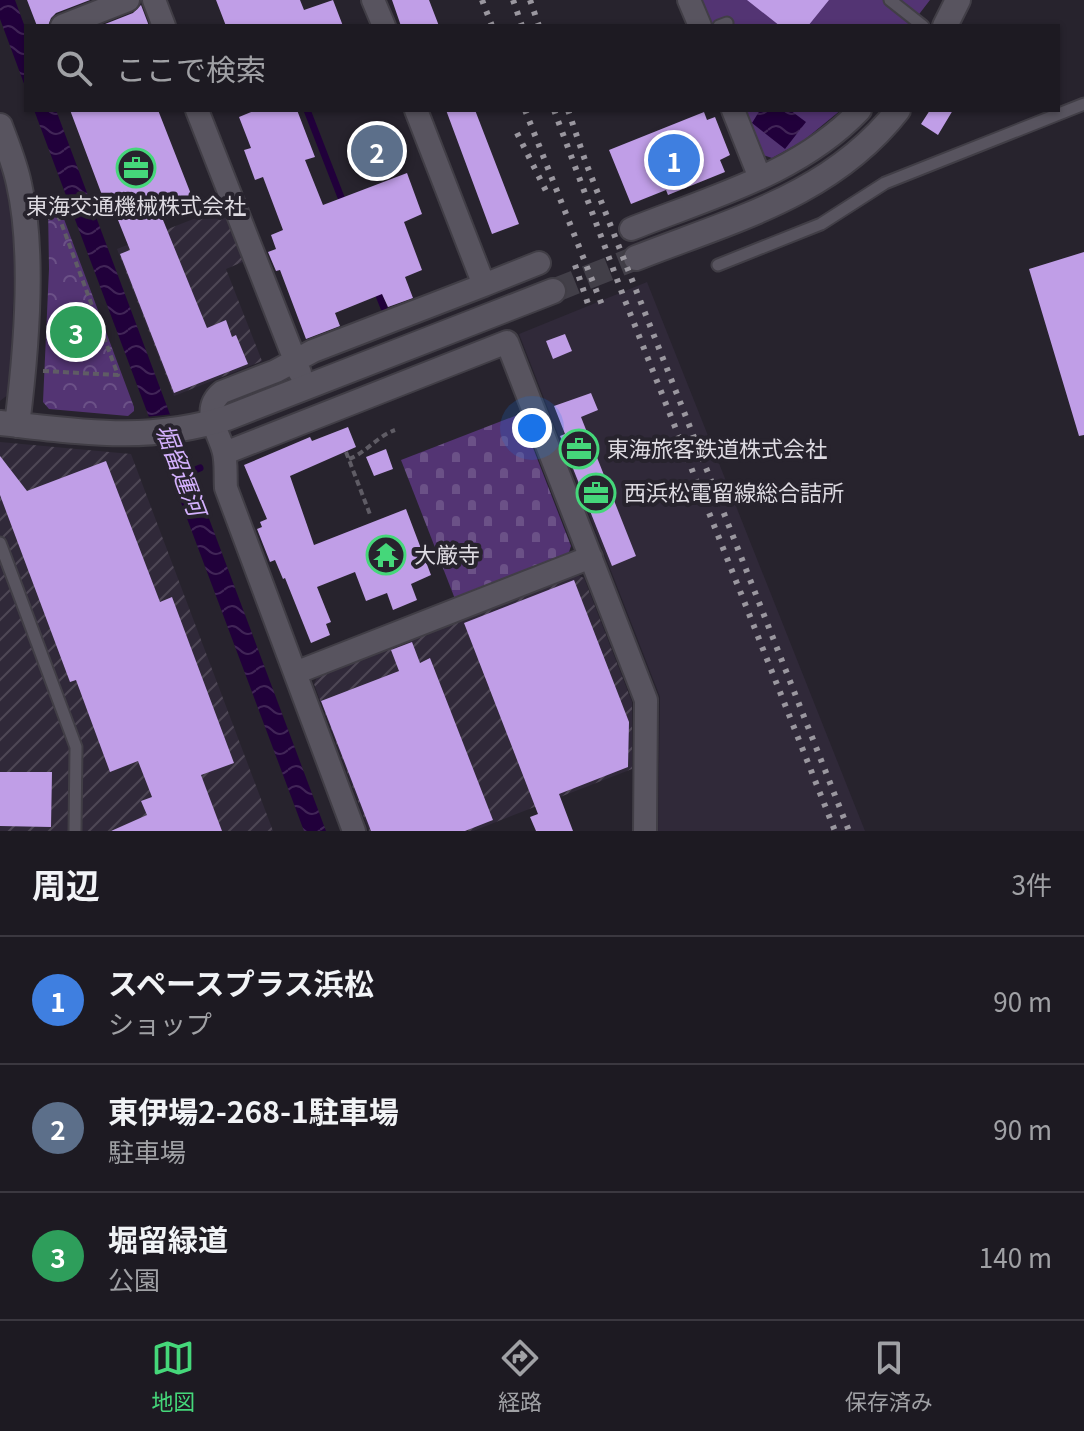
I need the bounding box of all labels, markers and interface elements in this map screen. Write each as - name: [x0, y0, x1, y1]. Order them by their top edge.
- search box: [24, 24, 1060, 112]
- icon: search: [52, 46, 96, 90]
- text: ここで検索: [116, 46, 266, 90]
- pin: 2: [351, 121, 403, 181]
- pin: 1: [648, 130, 700, 190]
- office icon: 東海交通機械株式会社: [115, 147, 157, 189]
- place label: 東海交通機械株式会社: [26, 188, 246, 220]
- pin: 3: [50, 302, 102, 362]
- your location: [512, 408, 552, 448]
- water label: 堀留運河: [149, 418, 217, 524]
- office icon: 東海旅客鉄道株式会社: [558, 428, 600, 470]
- place label: 東海旅客鉄道株式会社: [607, 431, 827, 463]
- office icon: 西浜松電留線総合詰所: [575, 472, 617, 514]
- place label: 西浜松電留線総合詰所: [624, 475, 844, 507]
- temple icon: 大厳寺: [365, 534, 407, 576]
- place label: 大厳寺: [414, 537, 480, 569]
- text: 周辺: [32, 859, 100, 908]
- text: 3件: [1012, 865, 1052, 902]
- text: スペースプラス浜松: [108, 960, 374, 1004]
- text: 1: [50, 982, 66, 1019]
- text: 90 m: [993, 982, 1052, 1019]
- text: ショップ: [108, 1004, 212, 1041]
- text: 東伊場2-268-1駐車場: [108, 1088, 399, 1132]
- text: 2: [50, 1110, 66, 1147]
- text: 90 m: [993, 1110, 1052, 1147]
- text: 駐車場: [108, 1132, 186, 1169]
- text: 堀留緑道: [108, 1216, 228, 1260]
- text: 3: [50, 1238, 66, 1275]
- text: 140 m: [979, 1238, 1052, 1275]
- text: 公園: [108, 1260, 160, 1297]
- tab: 地図: [151, 1336, 195, 1416]
- tab: 経路: [498, 1336, 542, 1416]
- tab: 保存済み: [845, 1336, 933, 1416]

